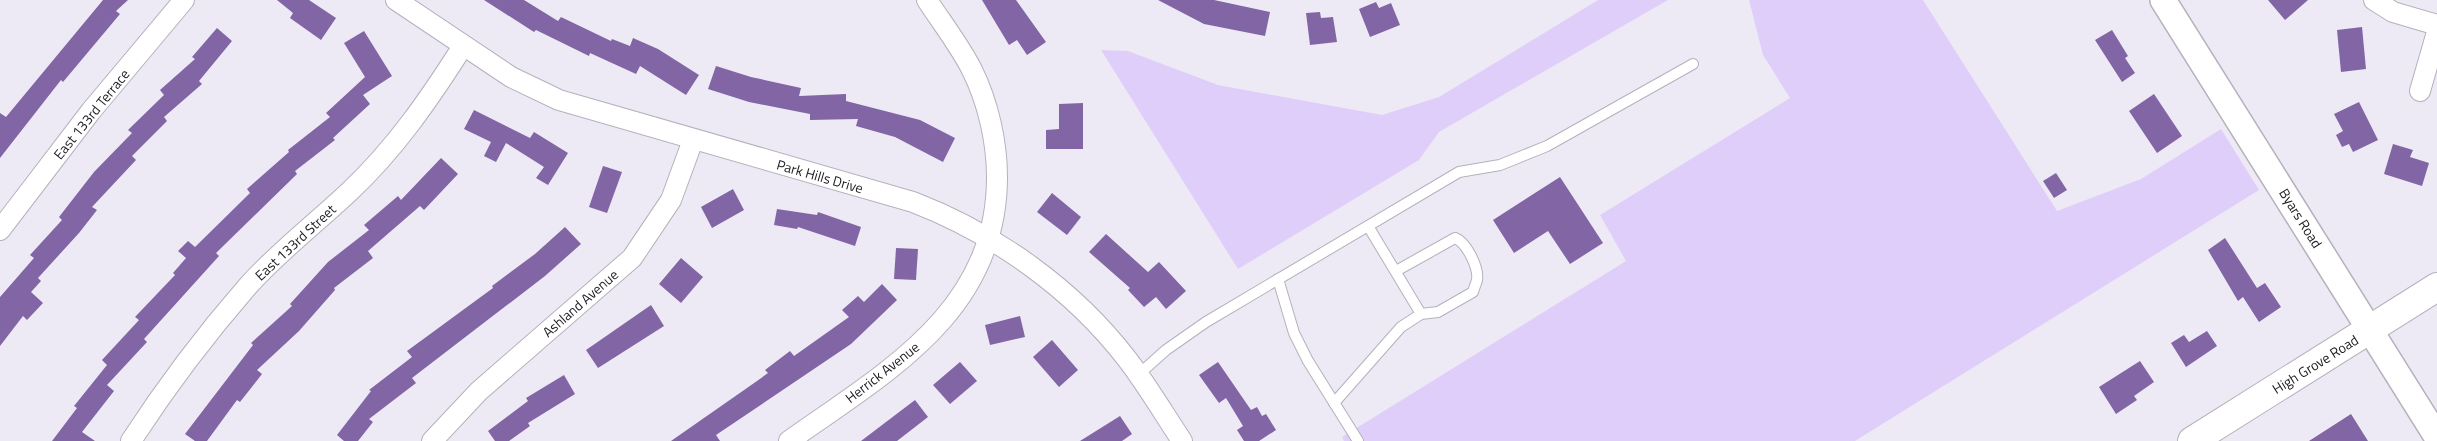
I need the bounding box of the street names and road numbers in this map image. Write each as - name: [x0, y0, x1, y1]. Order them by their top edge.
- street label: East 133rd Terrace: [48, 64, 134, 164]
- street label: Park Hills Drive: [774, 154, 866, 198]
- street label: Byars Road: [2274, 184, 2328, 252]
- street label: East 133rd Street: [250, 199, 340, 285]
- street label: Ashland Avenue: [537, 264, 623, 342]
- street label: High Grove Road: [2268, 329, 2362, 399]
- street label: Herrick Avenue: [841, 336, 923, 408]

